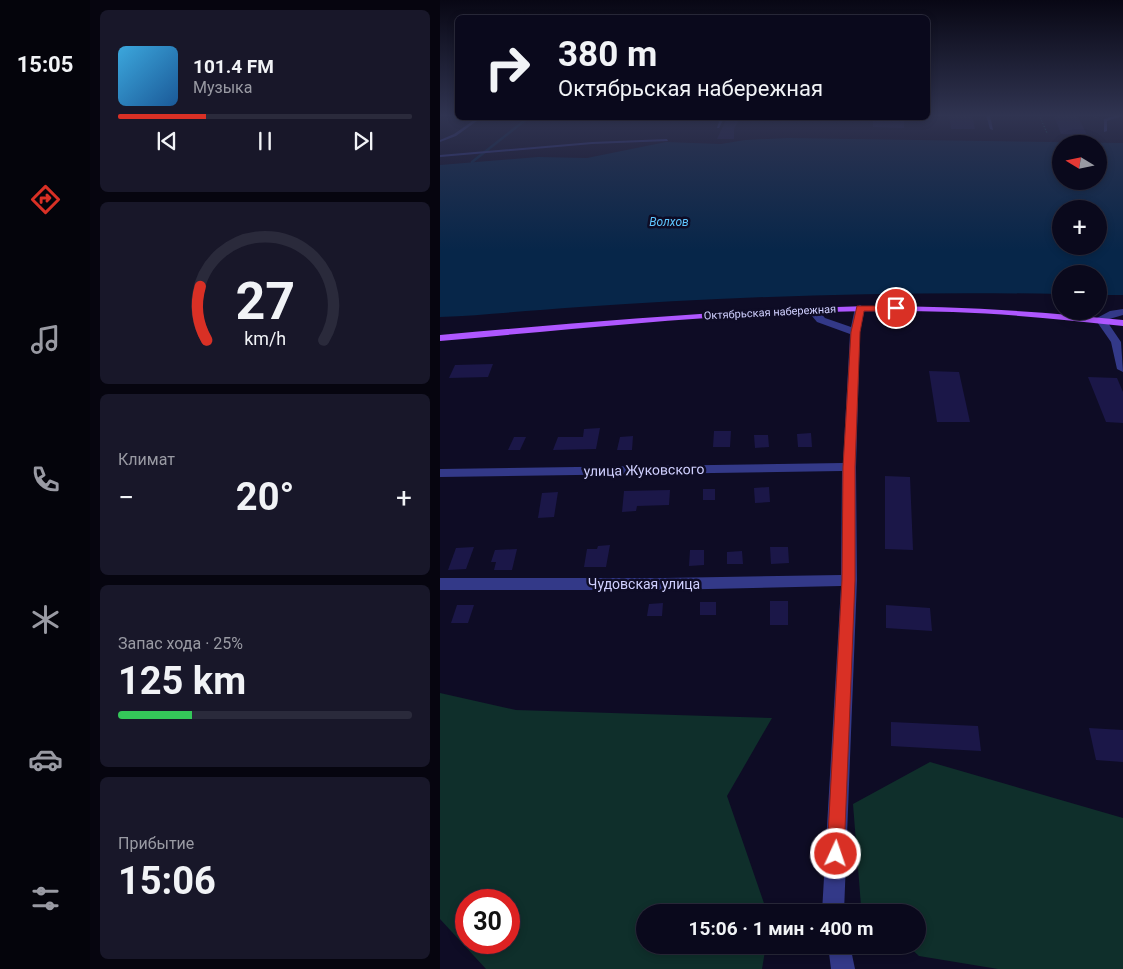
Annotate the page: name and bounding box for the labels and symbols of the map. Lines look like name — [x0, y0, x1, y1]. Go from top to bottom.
north arrow — [1052, 135, 1108, 190]
water label: Волхов — [649, 215, 689, 229]
pin — [875, 287, 917, 329]
street label: Октябрьская набережная — [704, 303, 837, 322]
street label: улица Жуковского — [583, 461, 705, 479]
street label: Чудовская улица — [588, 576, 700, 592]
position arrow — [809, 827, 861, 879]
speed limit sign: 30 — [455, 889, 520, 954]

